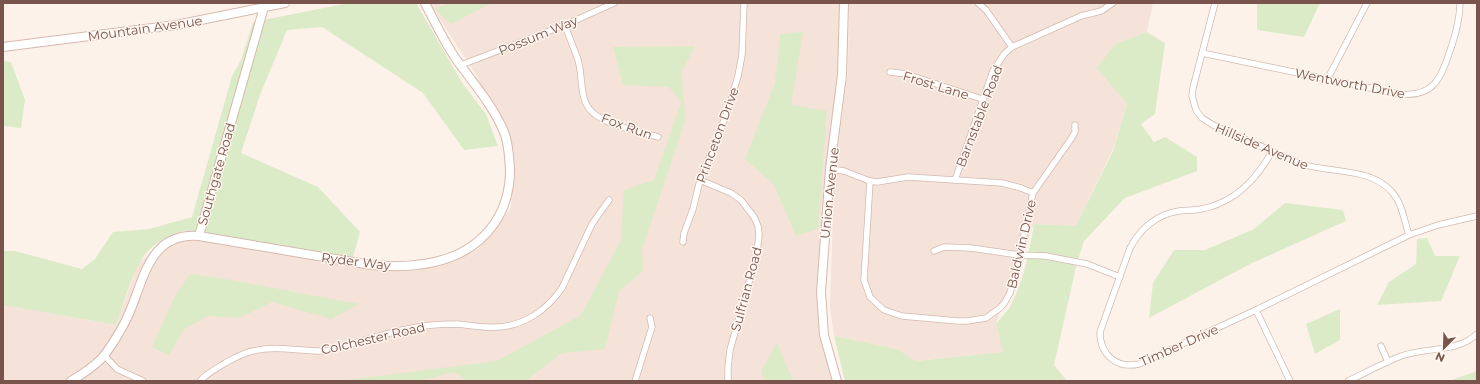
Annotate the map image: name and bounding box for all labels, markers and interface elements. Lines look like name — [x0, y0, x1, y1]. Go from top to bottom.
street label: Possum Way — [496, 11, 581, 58]
street label: Mountain Avenue — [87, 12, 203, 44]
street label: Barnstable Road — [952, 63, 1006, 169]
street label: Wentworth Drive — [1294, 64, 1407, 102]
street label: Frost Lane — [901, 67, 971, 103]
street label: Princeton Drive — [692, 85, 742, 185]
street label: Fox Run — [599, 109, 655, 143]
street label: Hillside Avenue — [1213, 119, 1311, 173]
street label: Southgate Road — [194, 121, 238, 227]
street label: Union Avenue — [816, 146, 842, 240]
street label: Baldwin Drive — [1003, 198, 1039, 290]
street label: Sulfrian Road — [727, 245, 765, 333]
street label: Ryder Way — [320, 249, 393, 273]
street label: Colchester Road — [319, 318, 427, 358]
street label: Timber Drive — [1137, 321, 1221, 369]
north arrow — [1424, 328, 1464, 368]
text: N — [1433, 349, 1447, 365]

